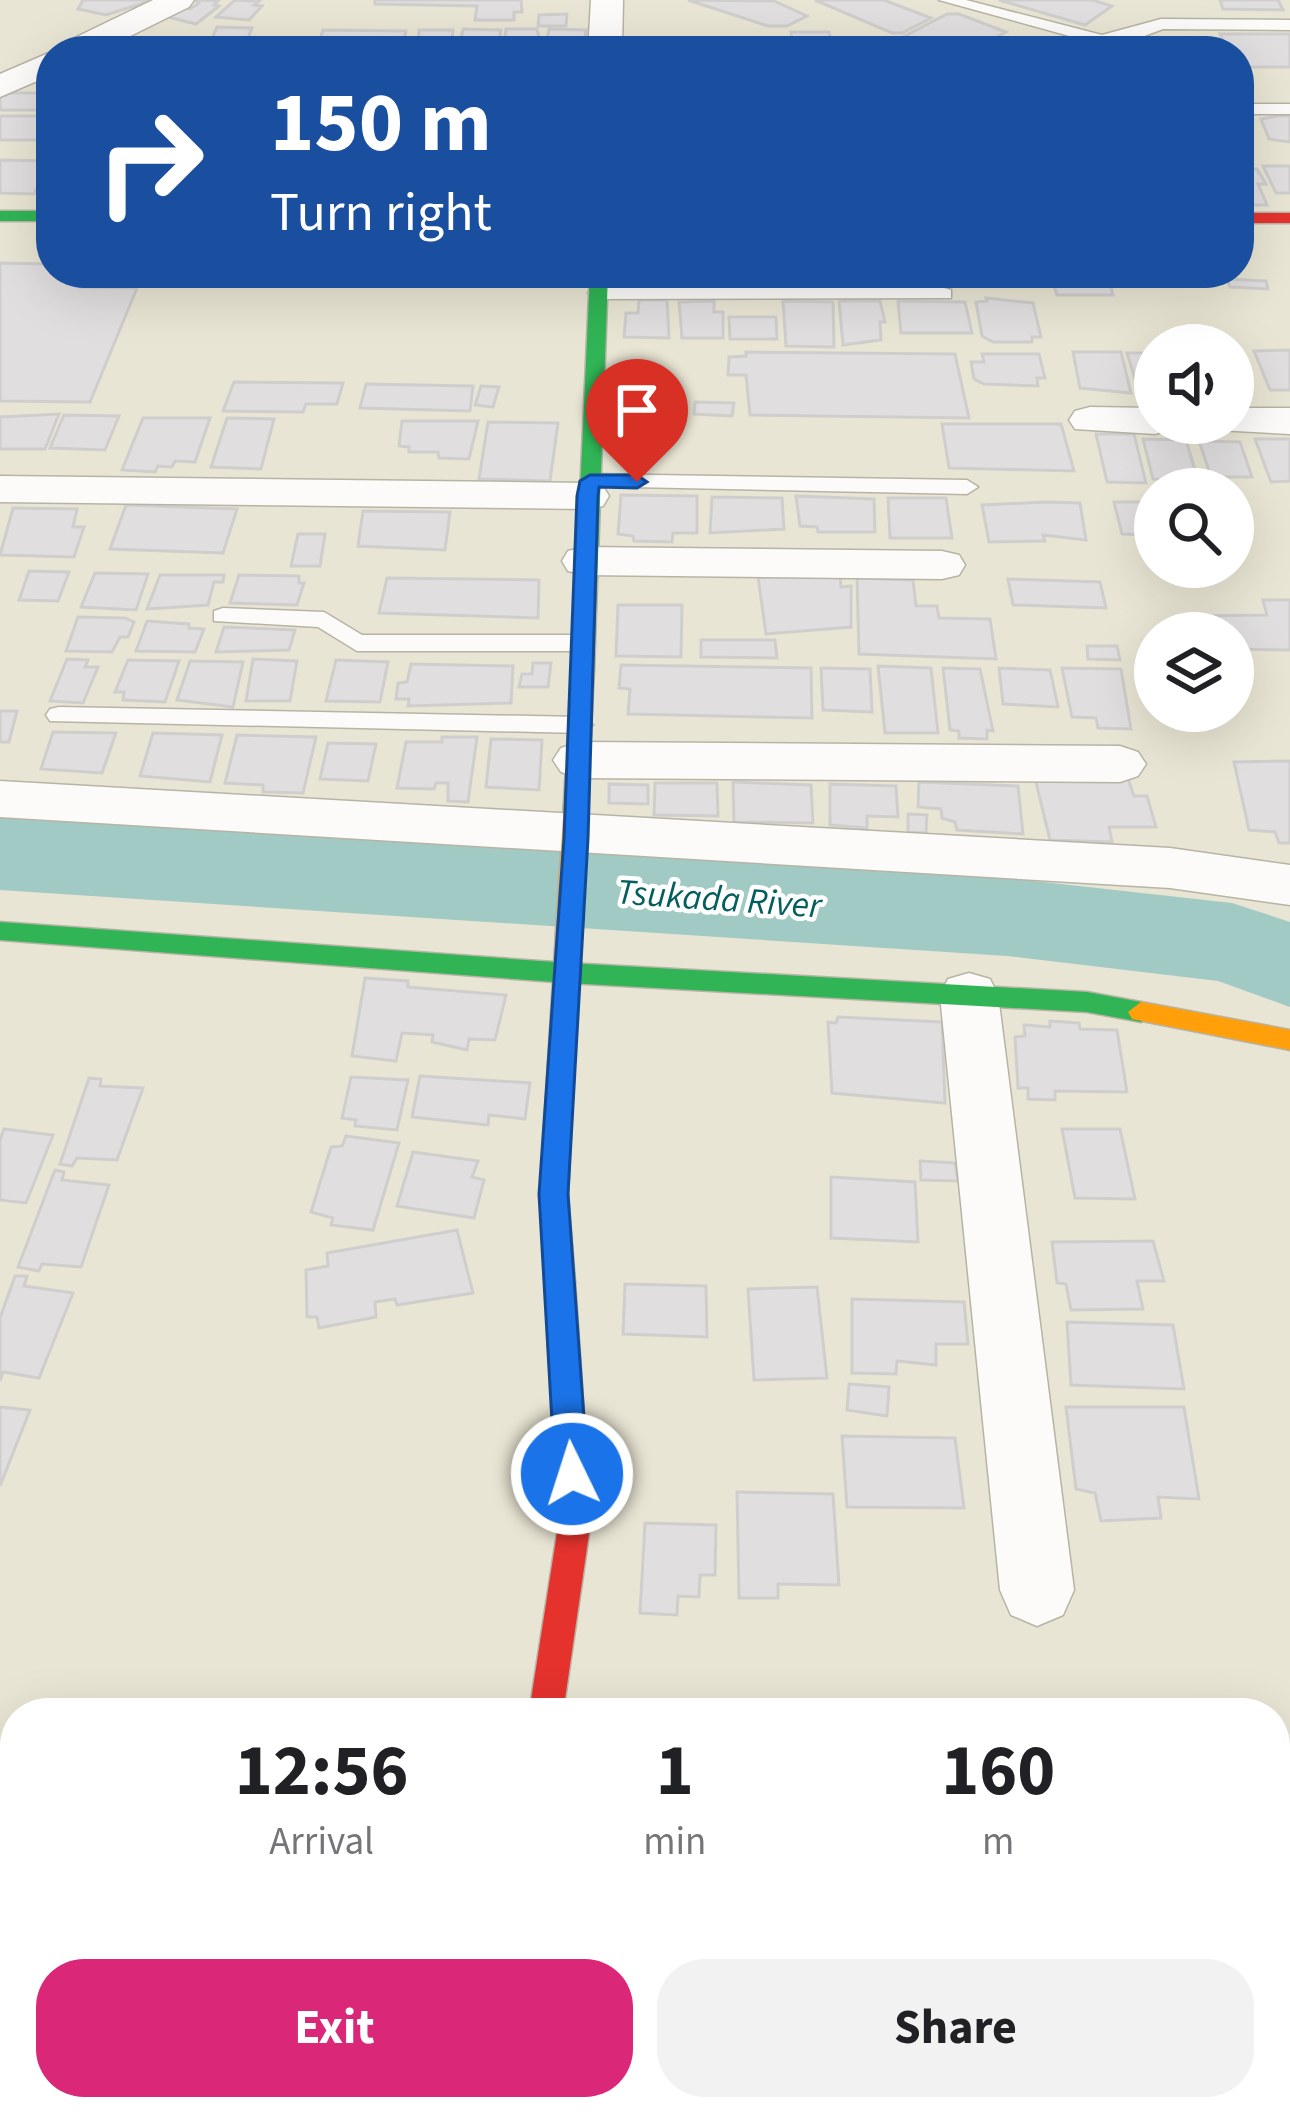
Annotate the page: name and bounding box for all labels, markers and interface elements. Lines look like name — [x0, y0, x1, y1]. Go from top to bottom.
text: 150 m — [270, 64, 492, 184]
icon: right — [72, 84, 228, 240]
text: Turn right — [270, 175, 492, 252]
map controls — [1134, 324, 1254, 732]
button: sound — [1134, 324, 1254, 444]
pin — [586, 359, 688, 482]
icon: arrive — [604, 377, 670, 443]
button: search — [1134, 468, 1254, 588]
button: layers — [1134, 612, 1254, 732]
water label: Tsukada River — [615, 866, 825, 932]
position arrow — [509, 1411, 635, 1537]
text: 12:56 — [235, 1720, 408, 1823]
text: 1 — [656, 1720, 694, 1823]
text: 160 — [941, 1720, 1055, 1823]
text: Arrival — [269, 1814, 374, 1870]
text: min — [643, 1814, 706, 1870]
text: m — [982, 1814, 1014, 1870]
button: Exit — [36, 1959, 633, 2097]
button: Share — [657, 1959, 1254, 2097]

